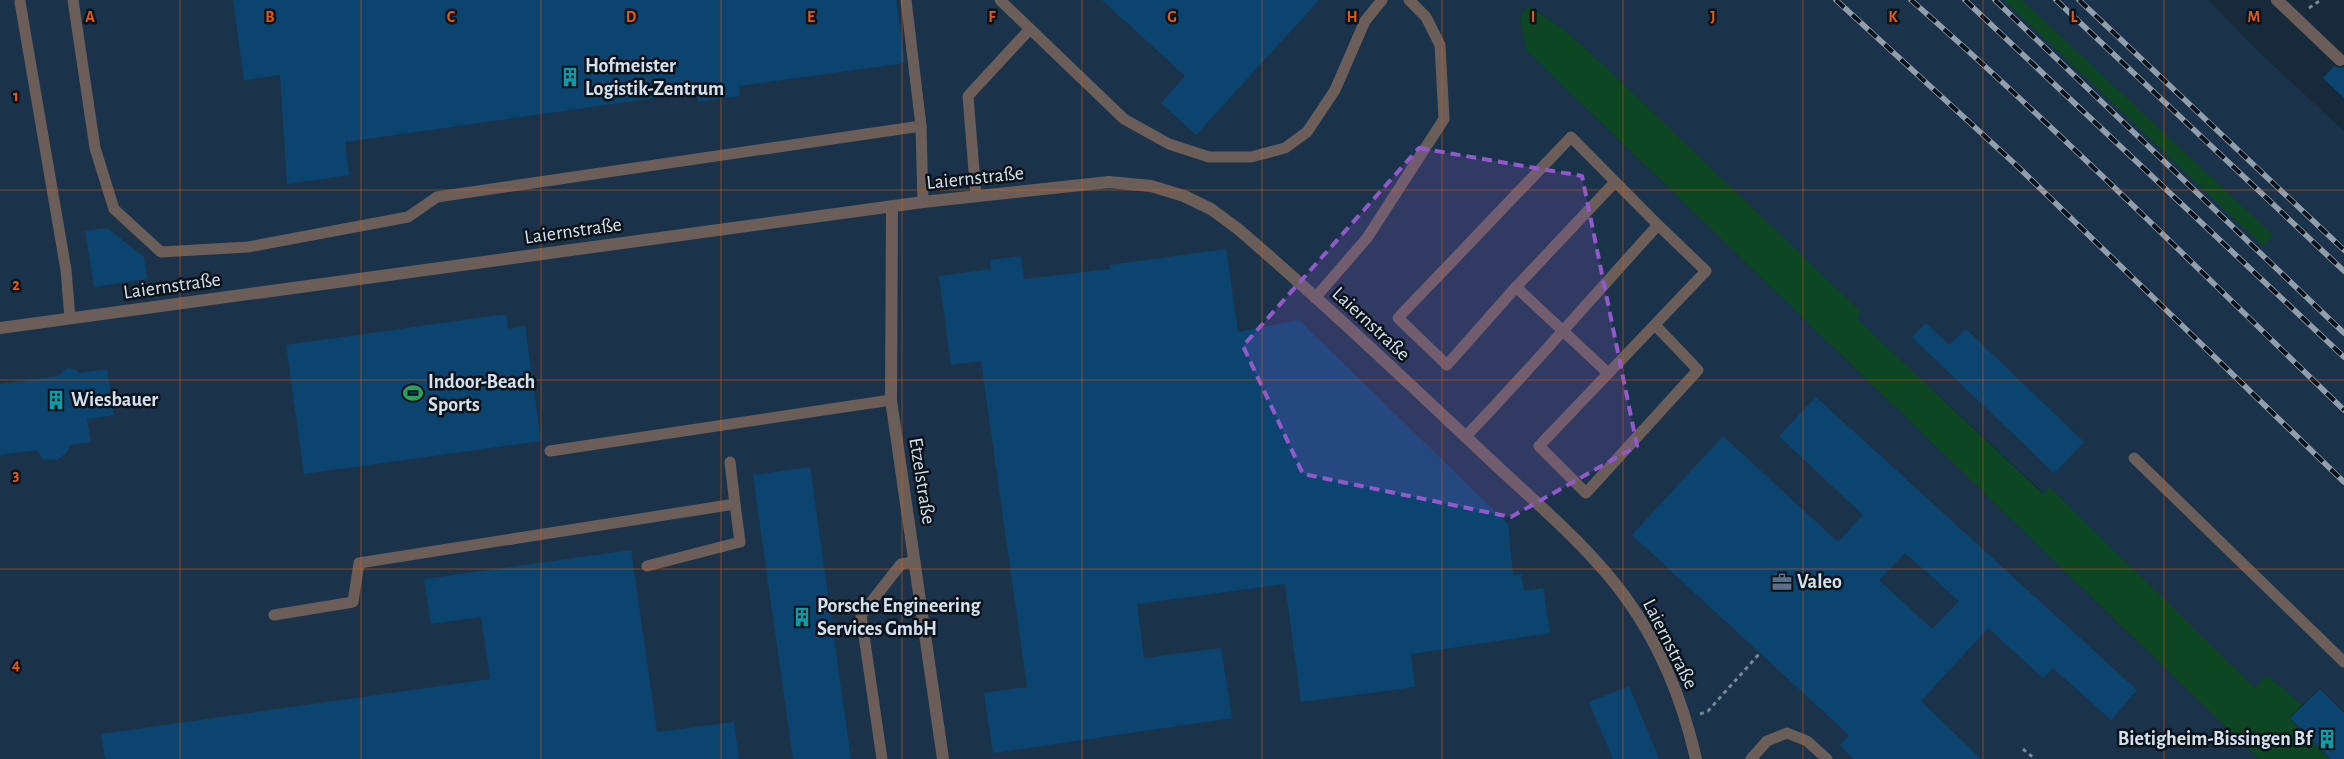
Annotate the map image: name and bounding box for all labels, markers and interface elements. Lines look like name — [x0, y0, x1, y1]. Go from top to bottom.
text: A — [85, 9, 95, 25]
text: B — [265, 9, 275, 25]
text: C — [447, 9, 456, 25]
text: D — [626, 9, 637, 25]
text: E — [807, 9, 815, 25]
text: F — [988, 9, 996, 25]
text: G — [1167, 9, 1177, 25]
text: H — [1346, 9, 1358, 25]
text: I — [1531, 9, 1535, 25]
text: J — [1710, 9, 1716, 25]
text: K — [1888, 9, 1898, 25]
text: L — [2071, 9, 2078, 25]
text: M — [2248, 9, 2260, 25]
place label: Hofmeister Logistik-Zentrum — [585, 56, 724, 99]
building icon: Hofmeister Logistik-Zentrum — [559, 66, 581, 88]
text: 1 — [13, 88, 19, 104]
street label: Laiernstraße — [925, 163, 1025, 193]
street label: Laiernstraße — [523, 214, 623, 248]
street label: Laiernstraße — [122, 269, 222, 303]
text: 2 — [12, 277, 20, 293]
street label: Laiernstraße — [1328, 283, 1414, 365]
place label: Indoor-Beach Sports — [428, 372, 535, 415]
sports icon: Indoor-Beach Sports — [402, 382, 424, 404]
building icon: Wiesbauer — [45, 389, 67, 411]
place label: Wiesbauer — [71, 390, 158, 410]
street label: Etzelstraße — [905, 436, 939, 526]
text: 3 — [13, 467, 20, 483]
office icon: Valeo — [1771, 571, 1793, 593]
place label: Valeo — [1797, 572, 1842, 592]
place label: Porsche Engineering Services GmbH — [817, 596, 982, 639]
street label: Laiernstraße — [1639, 596, 1701, 692]
building icon: Porsche Engineering Services GmbH — [791, 606, 813, 628]
text: 4 — [12, 657, 20, 673]
building icon: Bietigheim-Bissingen Bf — [2316, 728, 2338, 750]
place label: Bietigheim-Bissingen Bf — [2118, 729, 2313, 749]

